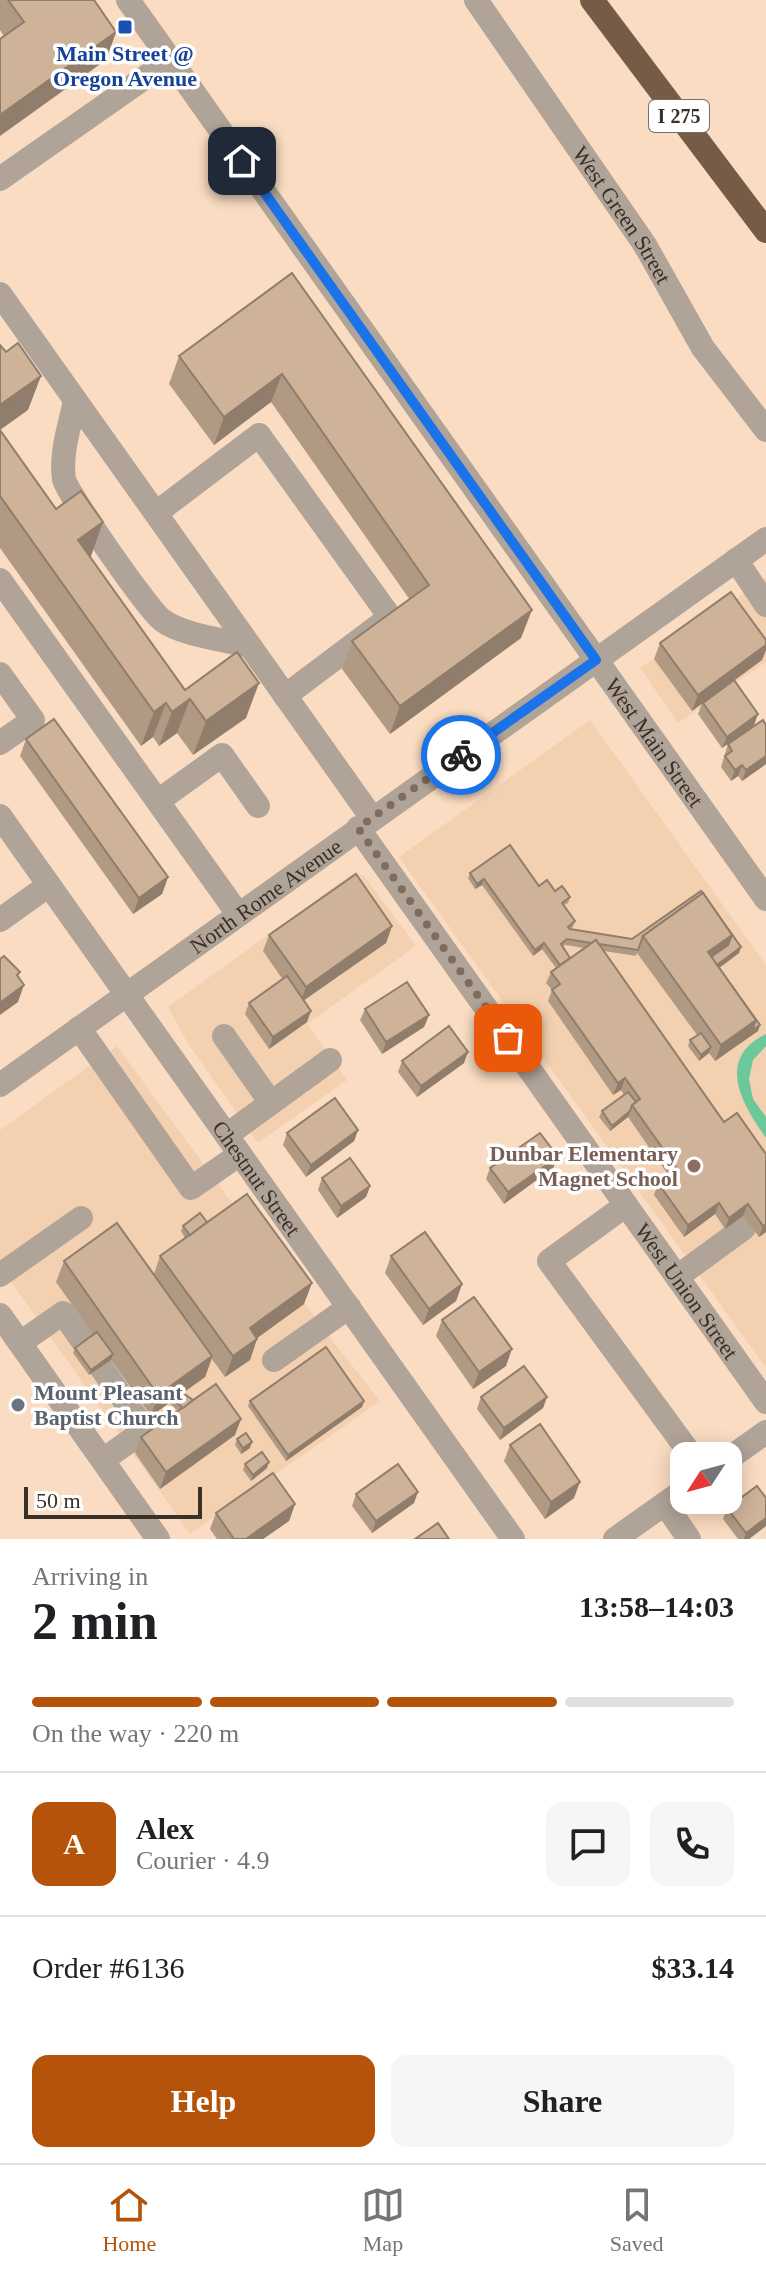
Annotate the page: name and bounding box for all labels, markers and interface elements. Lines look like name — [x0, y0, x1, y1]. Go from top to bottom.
marker: Main Street @ Oregon Avenue — [116, 18, 134, 36]
place label: Main Street @ Oregon Avenue — [53, 41, 197, 91]
road number: I 275 — [649, 100, 709, 132]
pin — [208, 127, 276, 195]
icon: home — [220, 139, 264, 183]
street label: West Green Street — [568, 142, 676, 288]
street label: West Main Street — [600, 673, 709, 812]
courier — [421, 715, 501, 795]
icon: bike — [439, 733, 483, 777]
street label: North Rome Avenue — [185, 834, 347, 959]
pin — [474, 1004, 542, 1072]
icon: bag — [486, 1016, 530, 1060]
street label: Chestnut Street — [207, 1116, 306, 1241]
place label: Dunbar Elementary Magnet School — [490, 1141, 678, 1191]
marker: Dunbar Elementary Magnet School — [685, 1157, 703, 1175]
street label: West Union Street — [630, 1218, 743, 1364]
place label: Mount Pleasant Baptist Church — [34, 1380, 183, 1430]
marker: Mount Pleasant Baptist Church — [9, 1396, 27, 1414]
north arrow — [670, 1442, 742, 1514]
map controls — [670, 1442, 742, 1514]
scale bar — [24, 1483, 202, 1519]
text: 50 m — [36, 1488, 81, 1513]
text: Arriving in — [32, 1562, 148, 1591]
text: 13:58–14:03 — [579, 1590, 734, 1623]
text: 2 min — [32, 1593, 158, 1650]
text: On the way · 220 m — [32, 1719, 239, 1748]
button: chat — [546, 1802, 630, 1886]
button: phone — [650, 1802, 734, 1886]
text: Alex — [136, 1812, 194, 1845]
text: A — [63, 1827, 85, 1860]
text: Courier · 4.9 — [136, 1846, 270, 1875]
text: Order #6136 — [32, 1951, 184, 1984]
text: $33.14 — [652, 1951, 734, 1984]
button: Help — [32, 2055, 375, 2147]
button: Share — [391, 2055, 734, 2147]
tab: Home — [102, 2183, 156, 2257]
tab: Map — [361, 2183, 405, 2257]
tab: Saved — [610, 2183, 664, 2257]

